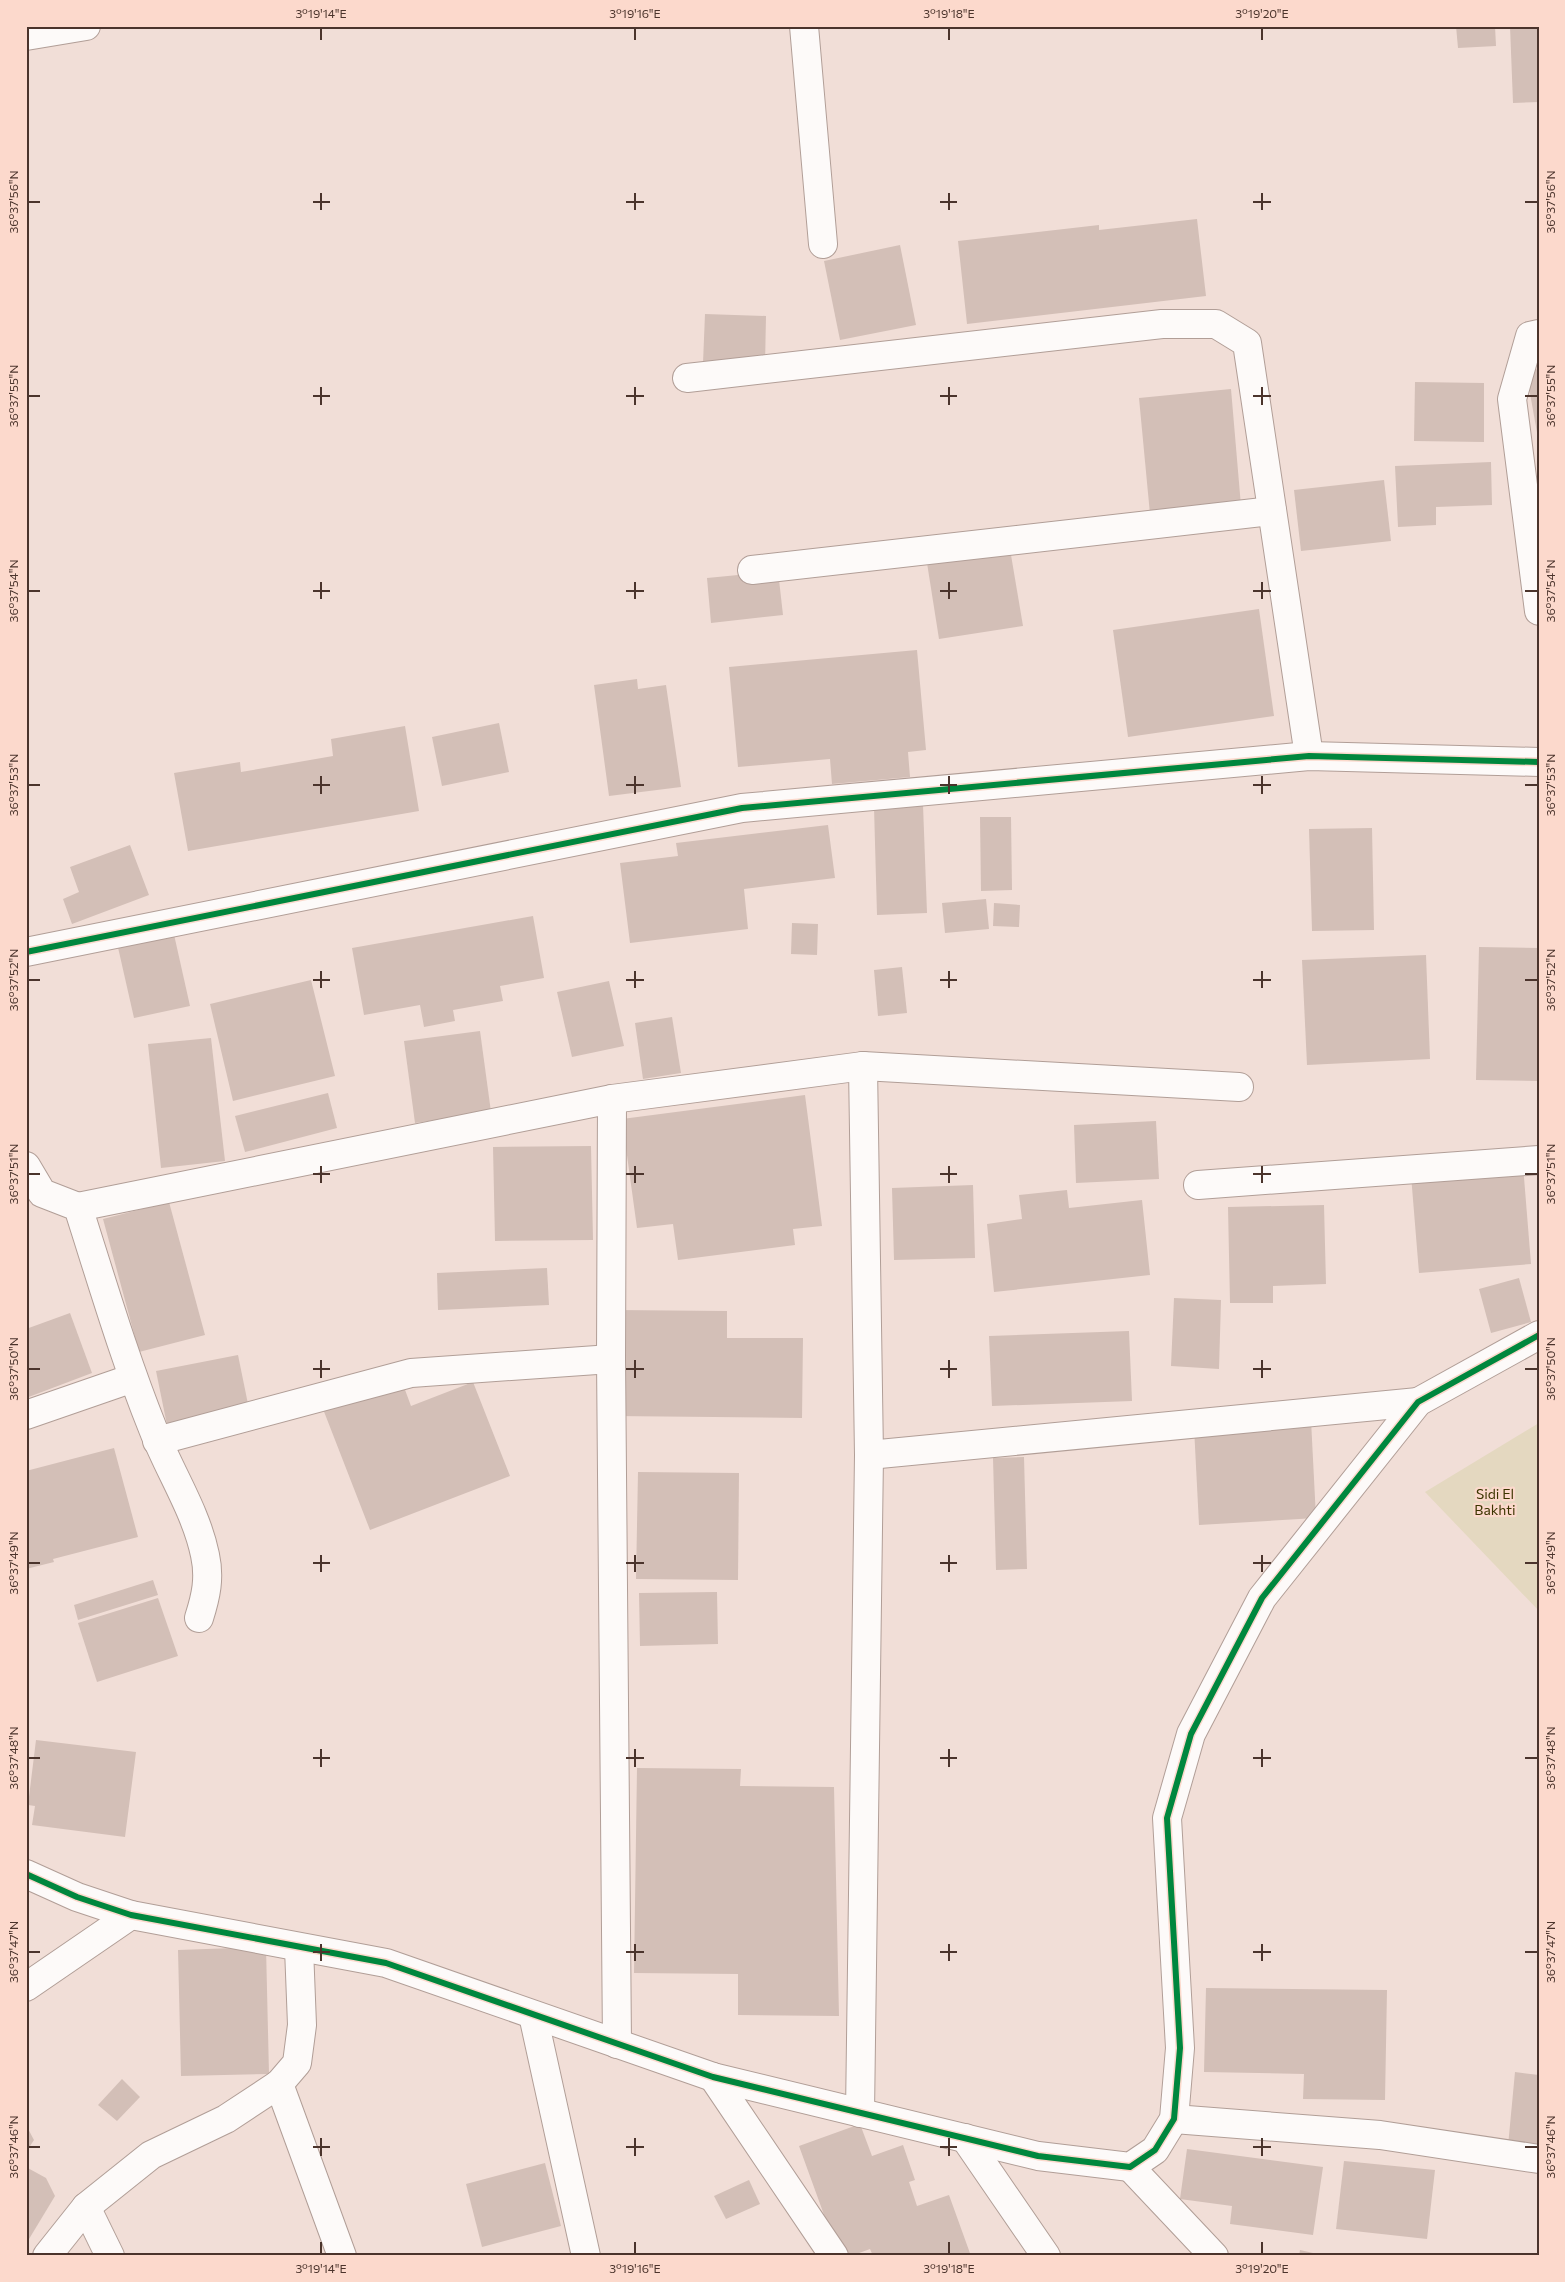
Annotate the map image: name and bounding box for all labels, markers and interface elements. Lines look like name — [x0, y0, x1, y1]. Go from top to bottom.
text: 3°19'14"E — [295, 6, 347, 20]
text: 3°19'16"E — [609, 6, 661, 20]
text: 3°19'18"E — [923, 6, 975, 20]
text: 3°19'20"E — [1235, 6, 1289, 20]
text: 36°37'56"N — [6, 171, 20, 234]
text: 36°37'56"N — [1543, 171, 1557, 234]
text: 36°37'55"N — [6, 365, 20, 427]
text: 36°37'55"N — [1543, 365, 1557, 427]
text: 36°37'54"N — [6, 560, 20, 622]
text: 36°37'54"N — [1543, 560, 1557, 622]
text: 36°37'53"N — [6, 754, 20, 816]
text: 36°37'53"N — [1543, 754, 1557, 816]
text: 36°37'52"N — [6, 949, 20, 1011]
text: 36°37'52"N — [1543, 949, 1557, 1011]
text: 36°37'51"N — [6, 1144, 20, 1204]
text: 36°37'51"N — [1543, 1144, 1557, 1204]
text: 36°37'50"N — [6, 1337, 20, 1401]
text: 36°37'50"N — [1543, 1337, 1557, 1401]
park label: Sidi El Bakhti — [1474, 1485, 1516, 1518]
text: 36°37'49"N — [6, 1531, 20, 1595]
text: 36°37'49"N — [1543, 1531, 1557, 1595]
text: 36°37'48"N — [6, 1726, 20, 1790]
text: 36°37'48"N — [1543, 1726, 1557, 1790]
text: 36°37'47"N — [6, 1921, 20, 1983]
text: 36°37'47"N — [1543, 1921, 1557, 1983]
text: 36°37'46"N — [6, 2115, 20, 2179]
text: 36°37'46"N — [1543, 2115, 1557, 2179]
text: 3°19'14"E — [295, 2261, 347, 2275]
text: 3°19'16"E — [609, 2261, 661, 2275]
text: 3°19'18"E — [923, 2261, 975, 2275]
text: 3°19'20"E — [1235, 2261, 1289, 2275]

